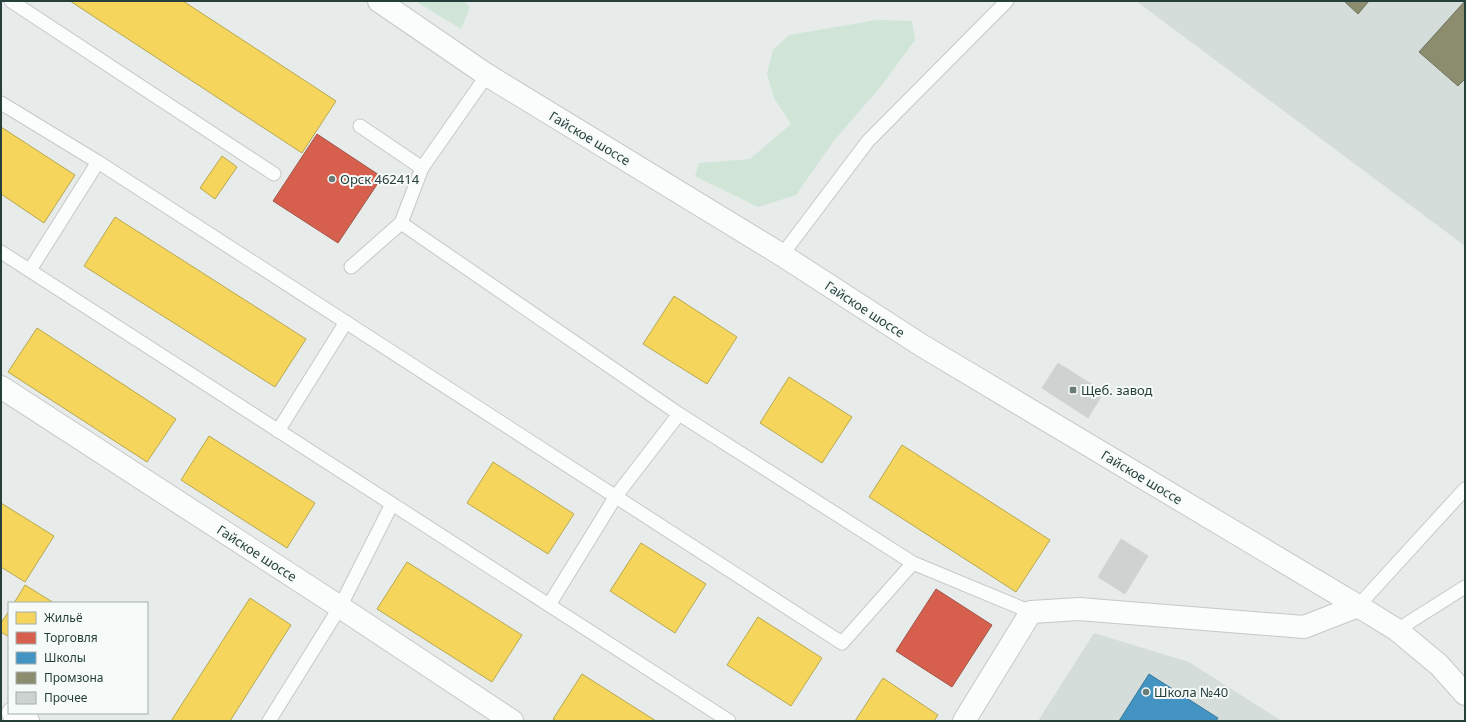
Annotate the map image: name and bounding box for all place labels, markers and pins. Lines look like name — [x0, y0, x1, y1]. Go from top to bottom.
place label: Орск 462414 — [340, 170, 420, 188]
marker: Орск 462414 — [327, 174, 337, 184]
place label: Щеб. завод — [1081, 381, 1153, 399]
marker: Щеб. завод — [1068, 385, 1078, 395]
place label: Школа №40 — [1154, 683, 1228, 701]
marker: Школа №40 — [1141, 687, 1151, 697]

